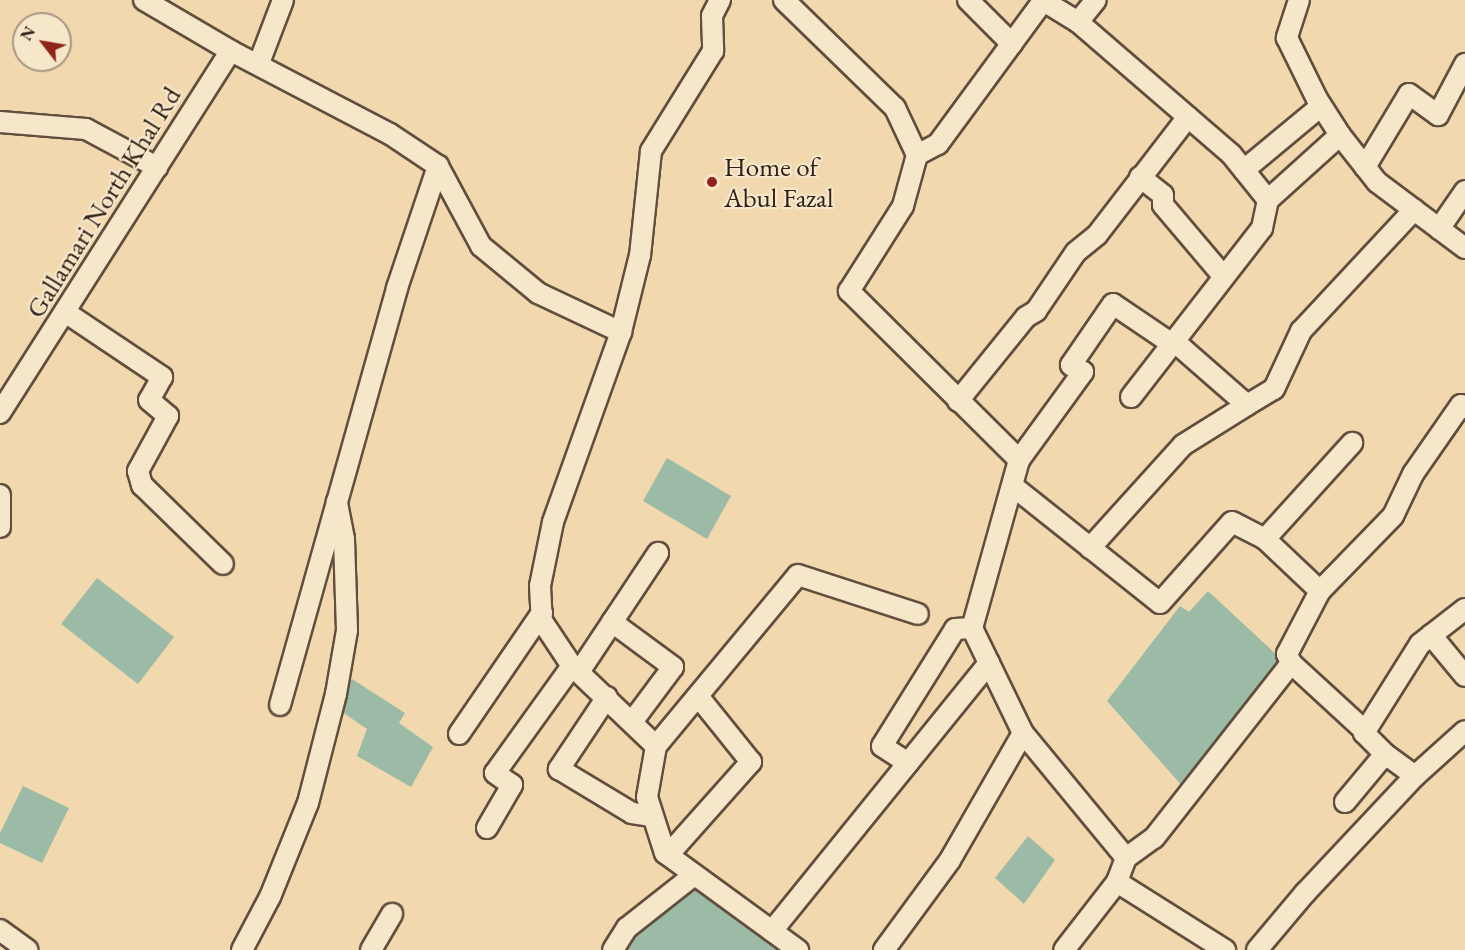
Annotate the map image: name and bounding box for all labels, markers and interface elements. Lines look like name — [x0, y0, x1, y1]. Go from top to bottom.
north arrow — [12, 12, 72, 72]
text: N — [16, 23, 40, 44]
street label: Gallamari North Khal Rd — [19, 80, 187, 324]
place label: Home of Abul Fazal — [724, 150, 833, 213]
marker: Home of Abul Fazal — [705, 175, 719, 189]

